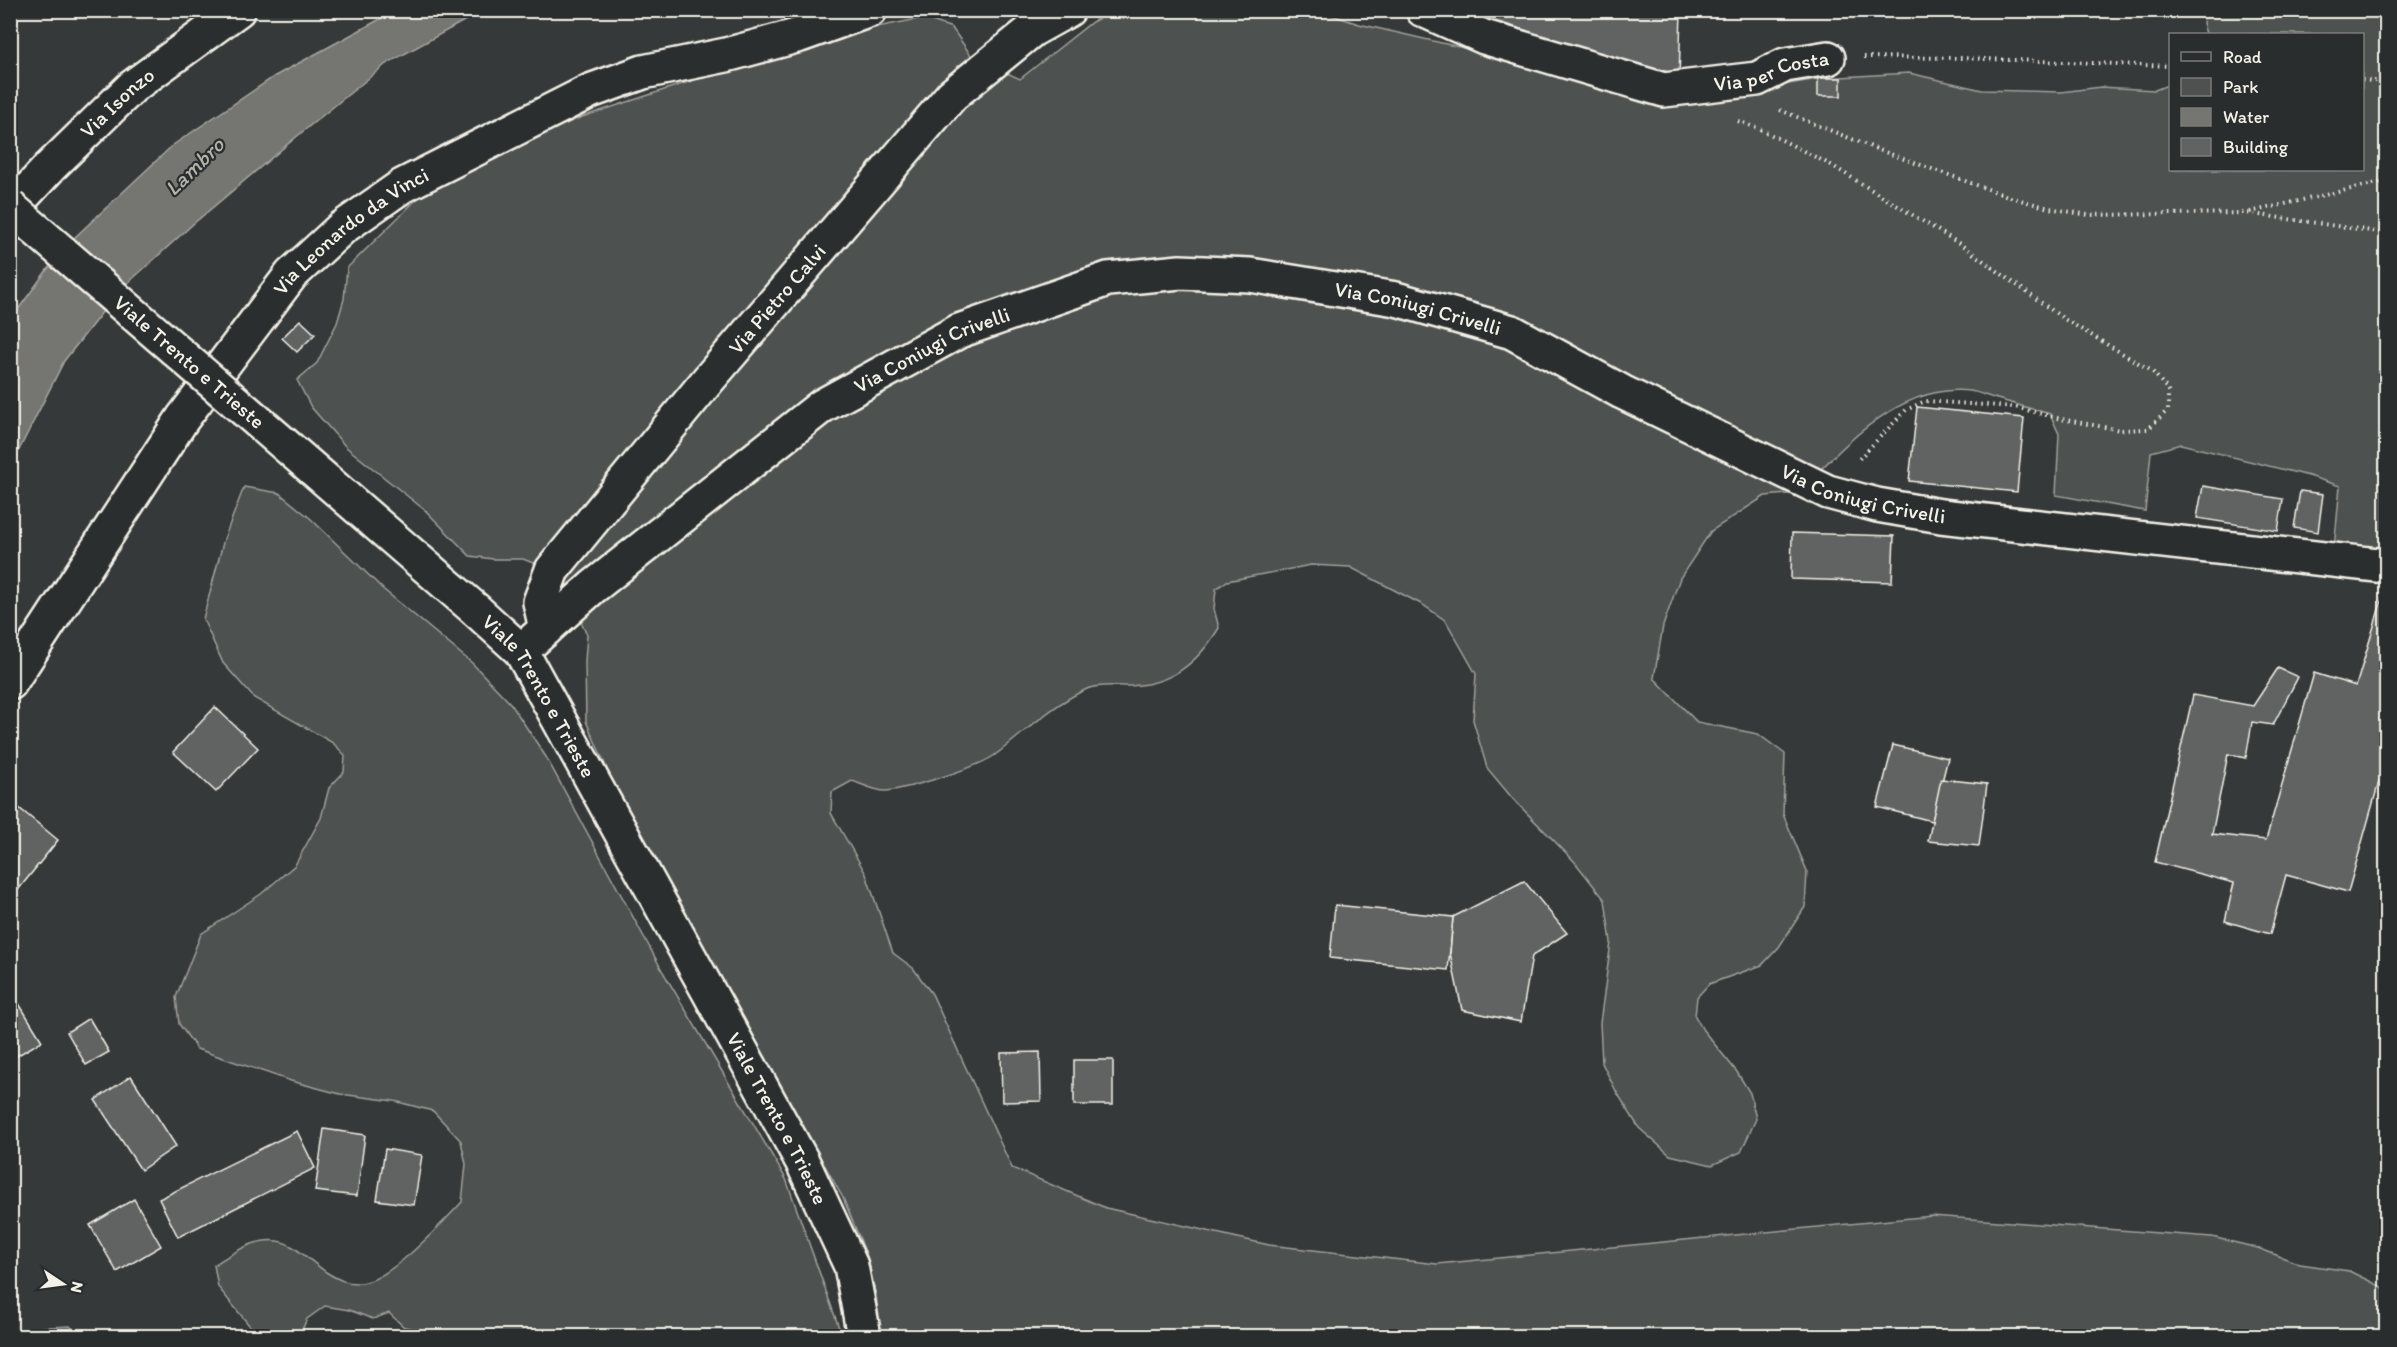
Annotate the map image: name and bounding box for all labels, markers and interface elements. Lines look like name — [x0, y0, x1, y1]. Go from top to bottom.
legend — [2169, 33, 2364, 171]
street label: Via per Costa — [1712, 45, 1830, 96]
text: Road — [2223, 46, 2262, 68]
street label: Via Isonzo — [75, 62, 159, 143]
text: Park — [2223, 76, 2258, 98]
text: Water — [2223, 106, 2269, 128]
water label: Lambro — [159, 131, 230, 201]
text: Building — [2223, 136, 2289, 158]
street label: Via Leonardo da Vinci — [267, 162, 433, 300]
street label: Via Pietro Calvi — [723, 239, 831, 359]
street label: Via Coniugi Crivelli — [1333, 276, 1504, 340]
street label: Viale Trento e Trieste — [109, 290, 270, 434]
street label: Via Coniugi Crivelli — [849, 301, 1013, 398]
street label: Via Coniugi Crivelli — [1777, 458, 1947, 528]
street label: Viale Trento e Trieste — [477, 609, 601, 782]
street label: Viale Trento e Trieste — [722, 1028, 833, 1208]
north arrow — [33, 1254, 93, 1314]
text: N — [67, 1280, 88, 1295]

